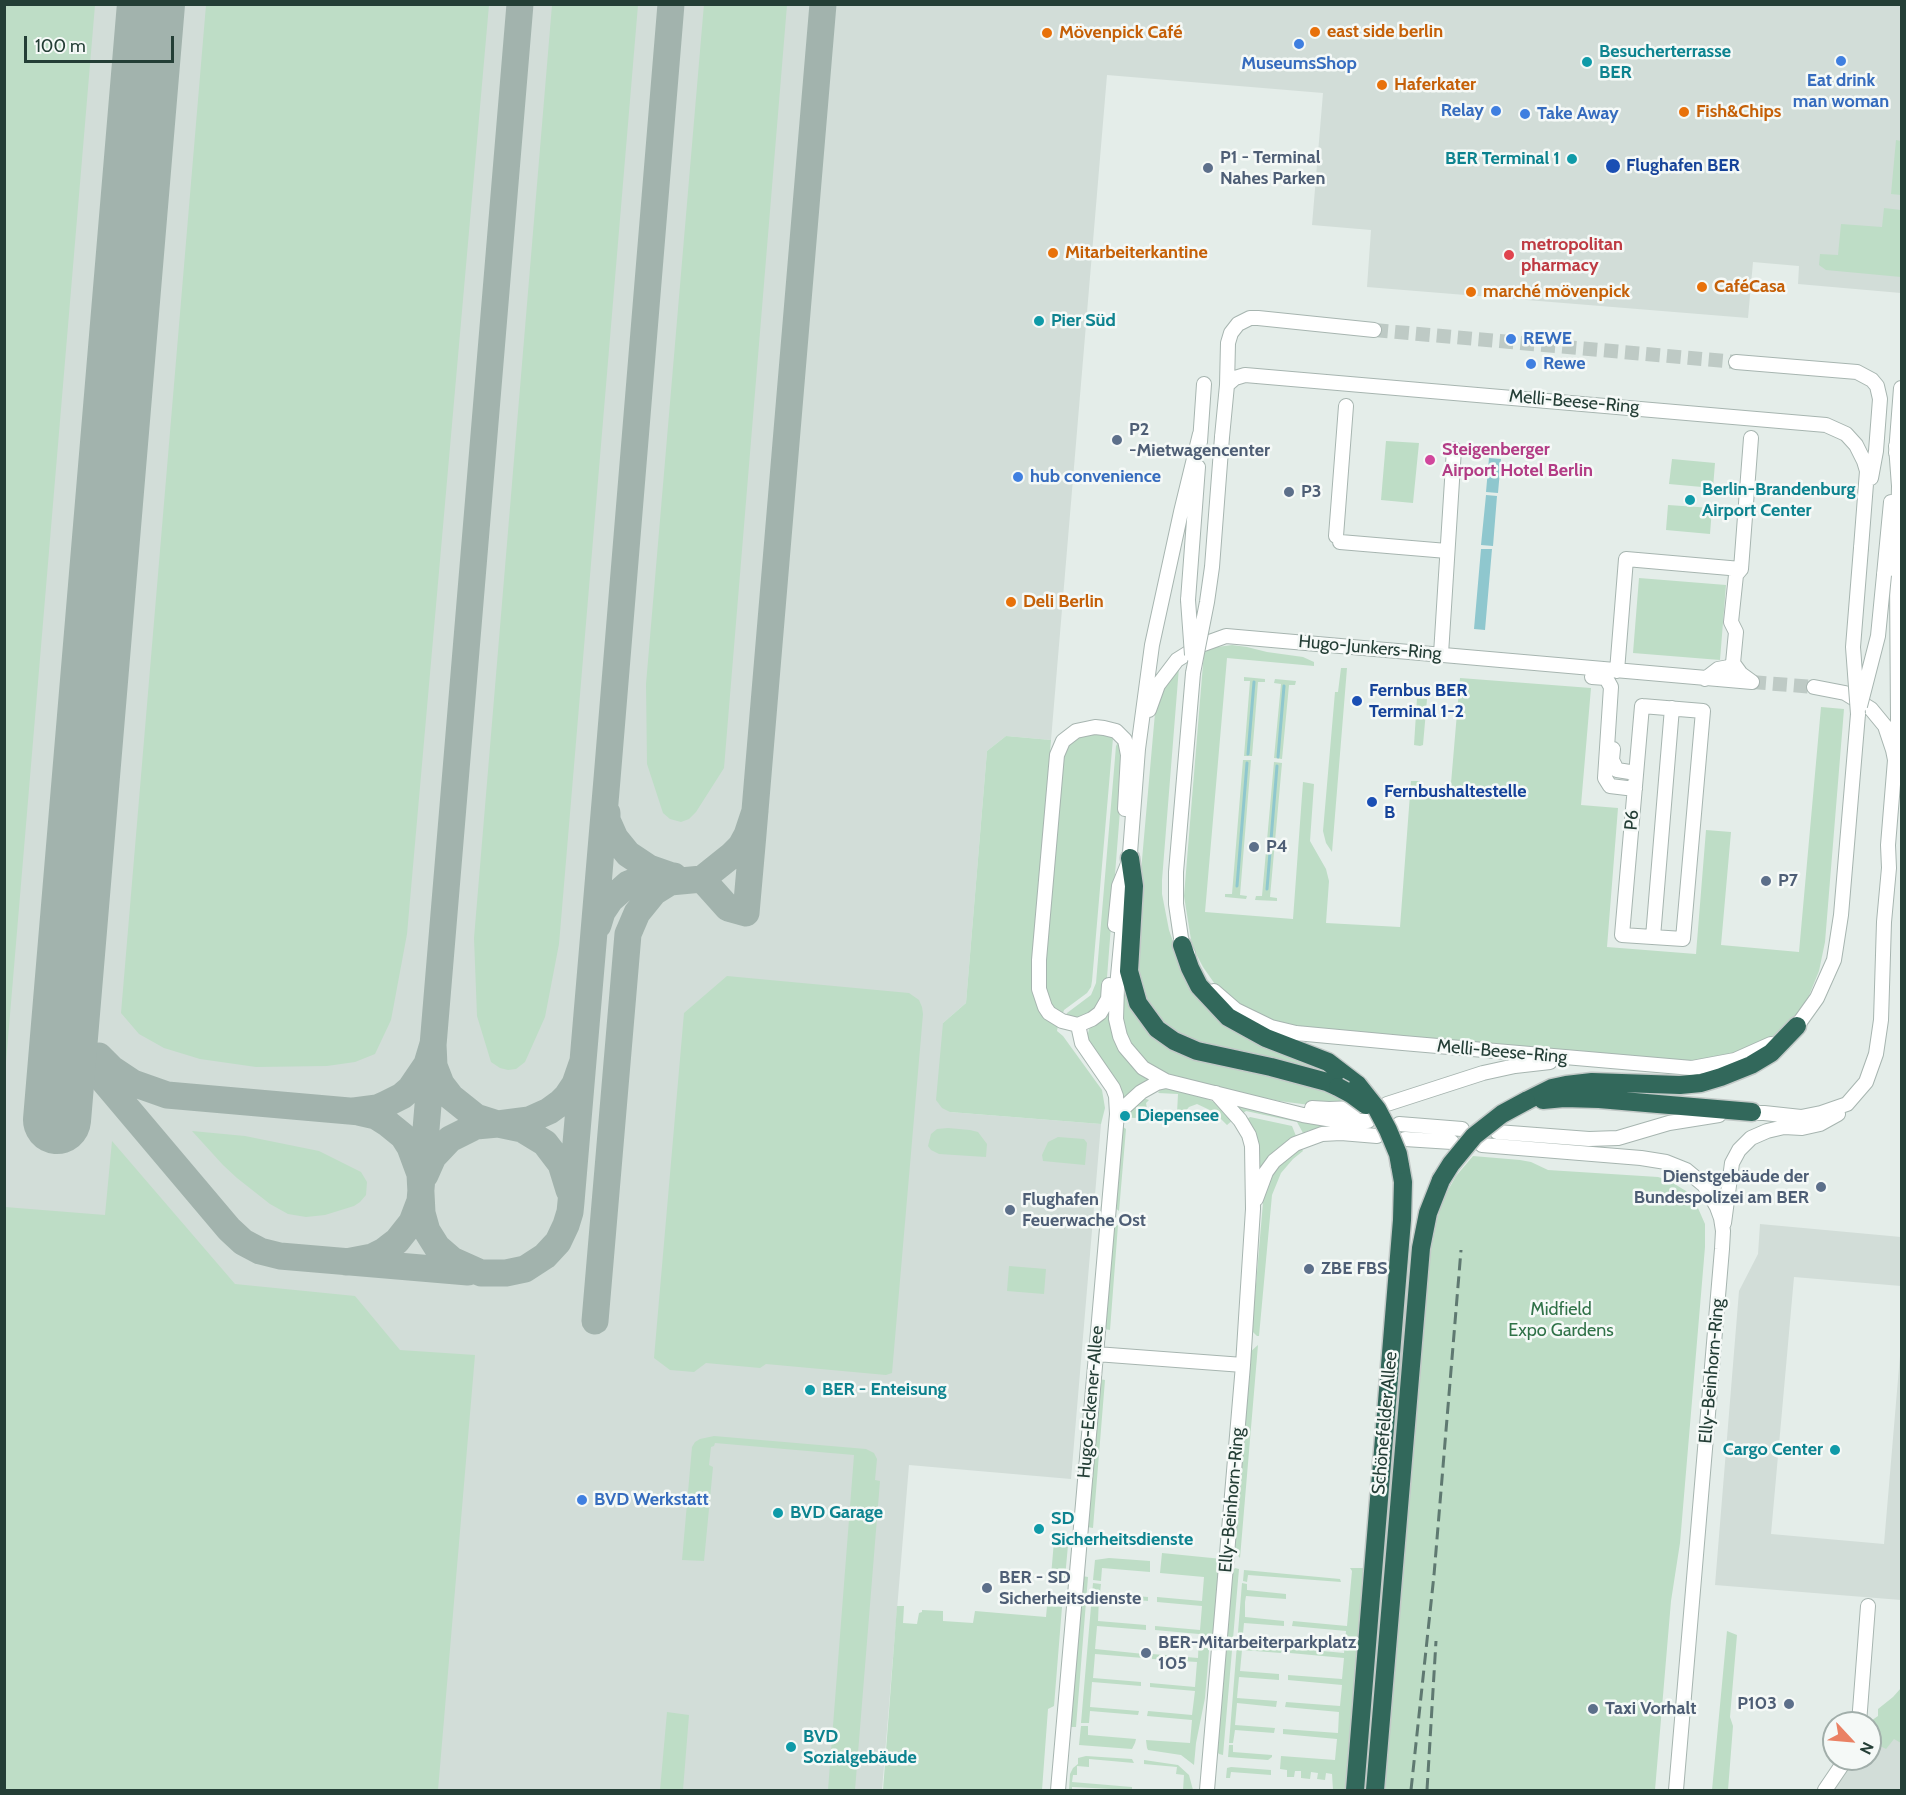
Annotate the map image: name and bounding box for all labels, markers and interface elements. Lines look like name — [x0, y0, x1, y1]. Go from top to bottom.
place label: east side berlin — [1327, 21, 1443, 43]
place label: Mövenpick Café — [1059, 22, 1183, 44]
scale bar — [27, 24, 177, 62]
marker: east side berlin — [1308, 25, 1322, 39]
marker: Mövenpick Café — [1040, 26, 1054, 40]
text: 100 m — [35, 35, 86, 57]
marker: MuseumsShop — [1292, 37, 1306, 51]
place label: Besucherterrasse BER — [1599, 41, 1731, 84]
place label: MuseumsShop — [1241, 53, 1357, 75]
marker: Eat drink man woman — [1834, 54, 1848, 68]
marker: Besucherterrasse BER — [1580, 55, 1594, 69]
place label: Eat drink man woman — [1793, 70, 1889, 112]
place label: Haferkater — [1394, 74, 1476, 96]
marker: Haferkater — [1375, 78, 1389, 92]
place label: Relay — [1441, 100, 1484, 122]
place label: Fish&Chips — [1696, 101, 1781, 123]
place label: Take Away — [1537, 103, 1619, 125]
marker: Relay — [1489, 104, 1503, 118]
marker: Fish&Chips — [1677, 105, 1691, 119]
marker: Take Away — [1518, 107, 1532, 121]
place label: P1 - Terminal Nahes Parken — [1220, 147, 1325, 190]
place label: BER Terminal 1 — [1445, 148, 1560, 170]
marker: BER Terminal 1 — [1565, 152, 1579, 166]
place label: Flughafen BER — [1626, 155, 1740, 177]
marker: Flughafen BER — [1604, 157, 1622, 175]
marker: P1 - Terminal Nahes Parken — [1201, 161, 1215, 175]
place label: metropolitan pharmacy — [1521, 234, 1623, 276]
place label: Mitarbeiterkantine — [1065, 242, 1208, 264]
marker: Mitarbeiterkantine — [1046, 246, 1060, 260]
marker: metropolitan pharmacy — [1502, 248, 1516, 262]
place label: CaféCasa — [1714, 276, 1785, 298]
marker: CaféCasa — [1695, 280, 1709, 294]
place label: marché mövenpick — [1483, 281, 1630, 303]
marker: marché mövenpick — [1464, 285, 1478, 299]
place label: Pier Süd — [1051, 310, 1116, 332]
marker: Pier Süd — [1032, 314, 1046, 328]
place label: REWE — [1523, 328, 1572, 350]
marker: REWE — [1504, 332, 1518, 346]
place label: Rewe — [1543, 353, 1585, 375]
marker: Rewe — [1524, 357, 1538, 371]
street label: Melli-Beese-Ring — [1508, 386, 1640, 418]
place label: P2 -Mietwagencenter — [1129, 419, 1270, 462]
marker: P2 -Mietwagencenter — [1110, 433, 1124, 447]
place label: Steigenberger Airport Hotel Berlin — [1442, 439, 1593, 482]
marker: Steigenberger Airport Hotel Berlin — [1423, 453, 1437, 467]
place label: hub convenience — [1030, 466, 1161, 488]
marker: hub convenience — [1011, 470, 1025, 484]
place label: Berlin-Brandenburg Airport Center — [1702, 479, 1855, 522]
place label: P3 — [1301, 481, 1321, 503]
marker: P3 — [1282, 485, 1296, 499]
marker: Berlin-Brandenburg Airport Center — [1683, 493, 1697, 507]
place label: Deli Berlin — [1023, 591, 1104, 613]
marker: Deli Berlin — [1004, 595, 1018, 609]
street label: Hugo-Junkers-Ring — [1298, 631, 1442, 665]
place label: Fernbus BER Terminal 1-2 — [1369, 680, 1468, 722]
marker: Fernbus BER Terminal 1-2 — [1350, 694, 1364, 708]
place label: Fernbushaltestelle B — [1384, 781, 1527, 824]
marker: Fernbushaltestelle B — [1365, 795, 1379, 809]
street label: P6 — [1620, 809, 1644, 831]
place label: P4 — [1266, 836, 1288, 858]
marker: P4 — [1247, 840, 1261, 854]
place label: P7 — [1778, 870, 1798, 892]
marker: P7 — [1759, 874, 1773, 888]
street label: Melli-Beese-Ring — [1436, 1036, 1568, 1068]
place label: Diepensee — [1137, 1105, 1219, 1127]
marker: Diepensee — [1118, 1109, 1132, 1123]
place label: Dienstgebäude der Bundespolizei am BER — [1634, 1166, 1809, 1208]
marker: Dienstgebäude der Bundespolizei am BER — [1814, 1180, 1828, 1194]
place label: Flughafen Feuerwache Ost — [1022, 1189, 1146, 1232]
marker: Flughafen Feuerwache Ost — [1003, 1203, 1017, 1217]
place label: ZBE FBS — [1321, 1258, 1388, 1280]
marker: ZBE FBS — [1302, 1262, 1316, 1276]
street label: Elly-Beinhorn-Ring — [1695, 1298, 1729, 1444]
park label: Midfield Expo Gardens — [1508, 1299, 1614, 1342]
street label: Hugo-Eckener-Allee — [1074, 1325, 1108, 1479]
street label: Schönefelder Allee — [1368, 1351, 1402, 1495]
place label: BER - Enteisung — [822, 1379, 947, 1401]
marker: BER - Enteisung — [803, 1383, 817, 1397]
street label: Elly-Beinhorn-Ring — [1215, 1427, 1249, 1573]
place label: Cargo Center — [1723, 1439, 1823, 1461]
marker: Cargo Center — [1828, 1443, 1842, 1457]
place label: BVD Werkstatt — [594, 1489, 709, 1511]
marker: BVD Werkstatt — [575, 1493, 589, 1507]
place label: BVD Garage — [790, 1502, 883, 1524]
marker: BVD Garage — [771, 1506, 785, 1520]
place label: SD Sicherheitsdienste — [1051, 1508, 1193, 1550]
marker: SD Sicherheitsdienste — [1032, 1522, 1046, 1536]
place label: BER - SD Sicherheitsdienste — [999, 1567, 1141, 1610]
marker: BER - SD Sicherheitsdienste — [980, 1581, 994, 1595]
place label: BER-Mitarbeiterparkplatz 105 — [1158, 1632, 1356, 1674]
marker: BER-Mitarbeiterparkplatz 105 — [1139, 1646, 1153, 1660]
place label: P103 — [1737, 1693, 1777, 1715]
marker: P103 — [1782, 1697, 1796, 1711]
place label: Taxi Vorhalt — [1605, 1698, 1696, 1720]
marker: Taxi Vorhalt — [1586, 1702, 1600, 1716]
north arrow — [1822, 1711, 1882, 1771]
place label: BVD Sozialgebäude — [803, 1726, 917, 1768]
text: N — [1856, 1739, 1878, 1757]
marker: BVD Sozialgebäude — [784, 1740, 798, 1754]

